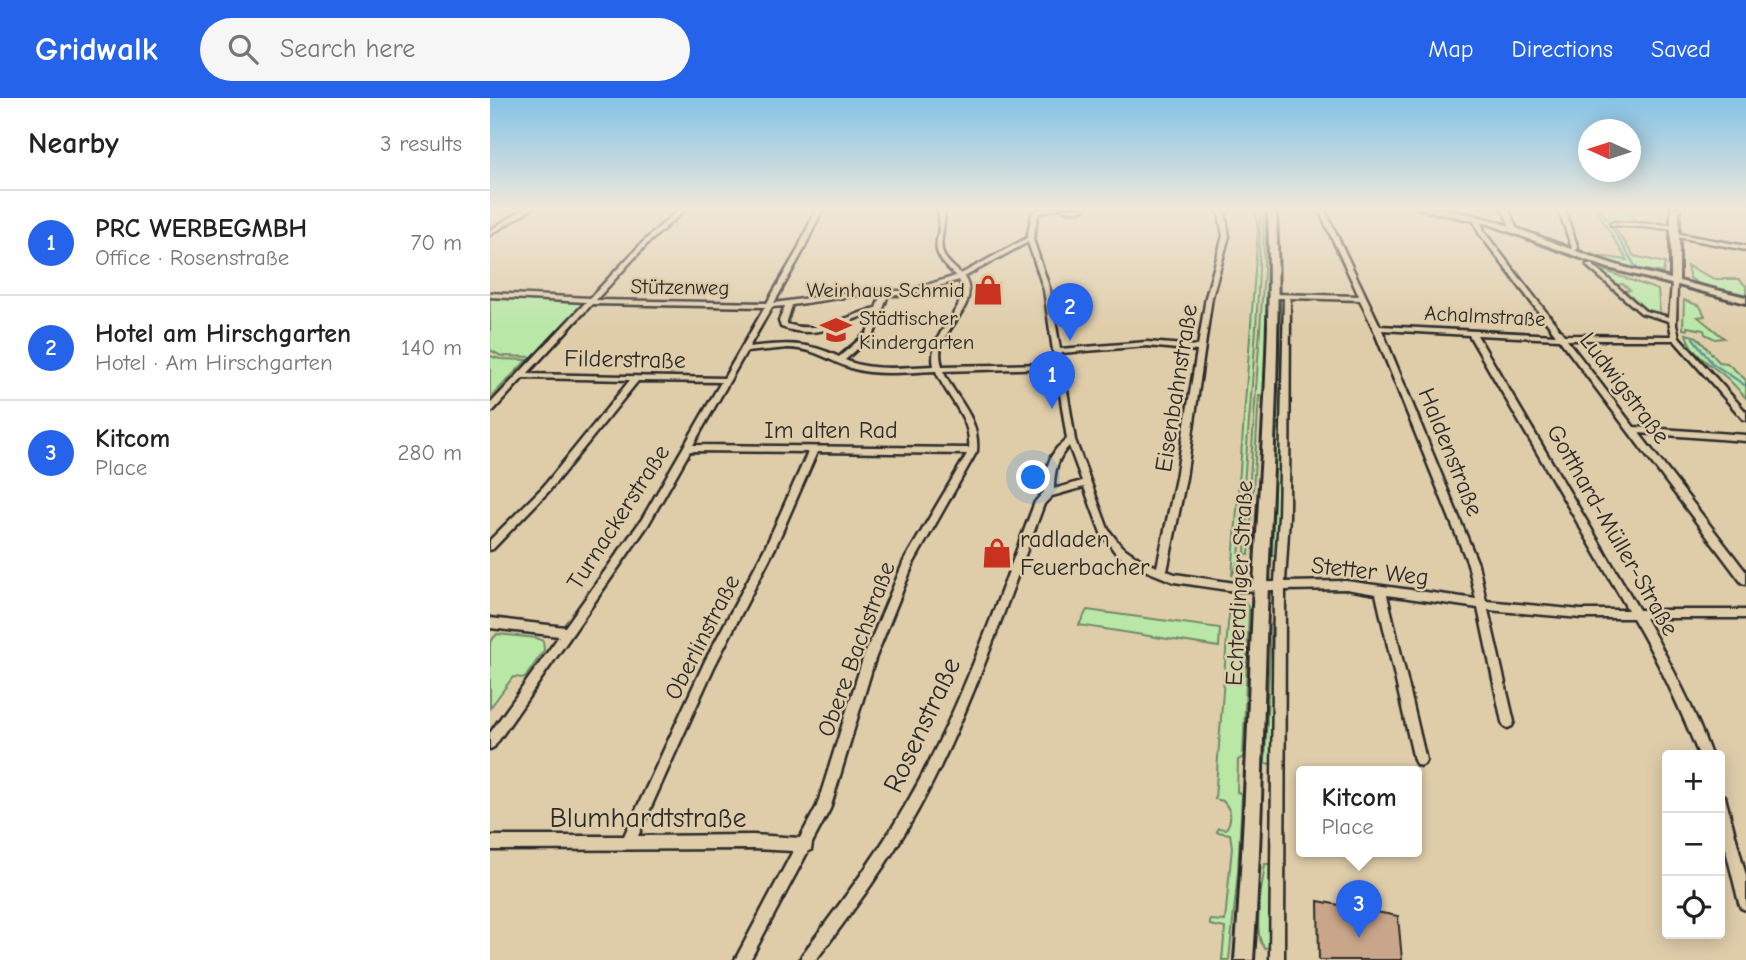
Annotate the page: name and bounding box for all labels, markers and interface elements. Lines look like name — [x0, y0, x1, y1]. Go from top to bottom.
search box — [200, 18, 690, 81]
text: Gridwalk — [35, 30, 158, 68]
icon: search — [224, 30, 262, 68]
text: Search here — [280, 34, 415, 64]
text: Map — [1428, 35, 1474, 63]
text: Directions — [1512, 35, 1613, 63]
text: Saved — [1651, 35, 1711, 63]
north arrow — [1578, 119, 1641, 182]
text: Nearby — [28, 126, 119, 161]
text: 3 results — [380, 130, 462, 157]
text: PRC WERBEGMBH — [95, 214, 307, 244]
text: 1 — [46, 229, 56, 256]
text: 70 m — [410, 229, 462, 256]
text: Office · Rosenstraße — [95, 244, 289, 271]
shop icon: Weinhaus Schmid — [971, 273, 1005, 307]
street label: Stützenweg — [630, 274, 730, 300]
place label: Weinhaus Schmid — [807, 278, 965, 302]
pin: 2 — [1047, 283, 1093, 341]
street label: Achalmstraße — [1424, 301, 1546, 331]
street label: Eisenbahnstraße — [1149, 302, 1203, 474]
place label: Städtischer Kindergarten — [859, 306, 974, 354]
school or university icon: Städtischer Kindergarten — [819, 313, 853, 347]
text: Hotel am Hirschgarten — [95, 319, 351, 349]
street label: Ludwigstraße — [1574, 327, 1676, 449]
text: 2 — [45, 334, 57, 361]
text: 140 m — [401, 334, 462, 361]
street label: Filderstraße — [564, 344, 686, 374]
text: Hotel · Am Hirschgarten — [95, 349, 333, 376]
pin: 1 — [1029, 351, 1075, 409]
street label: Haldenstraße — [1413, 384, 1489, 520]
street label: Im alten Rad — [764, 416, 898, 444]
street label: Gotthard-Müller-Straße — [1541, 419, 1685, 641]
text: Kitcom — [95, 424, 170, 454]
text: 3 — [45, 439, 57, 466]
text: 280 m — [397, 439, 462, 466]
street label: Turnackerstraße — [561, 439, 675, 595]
text: Place — [95, 454, 147, 481]
your location — [1016, 460, 1050, 494]
street label: Echterdinger Straße — [1220, 479, 1258, 687]
place label: radladen Feuerbacher — [1020, 525, 1150, 581]
shop icon: radladen Feuerbacher — [980, 536, 1014, 570]
street label: Stetter Weg — [1310, 551, 1430, 591]
street label: Obere Bachstraße — [811, 558, 901, 740]
street label: Oberlinstraße — [658, 570, 746, 704]
street label: Rosenstraße — [877, 652, 967, 798]
map controls — [1662, 750, 1725, 939]
button: + — [1662, 750, 1725, 813]
popup — [1296, 766, 1422, 857]
text: Kitcom — [1321, 783, 1397, 813]
street label: Blumhardtstraße — [550, 802, 746, 834]
text: Place — [1321, 813, 1374, 840]
button: − — [1662, 813, 1725, 876]
button: locate — [1662, 876, 1725, 939]
pin: 3 — [1336, 880, 1382, 938]

